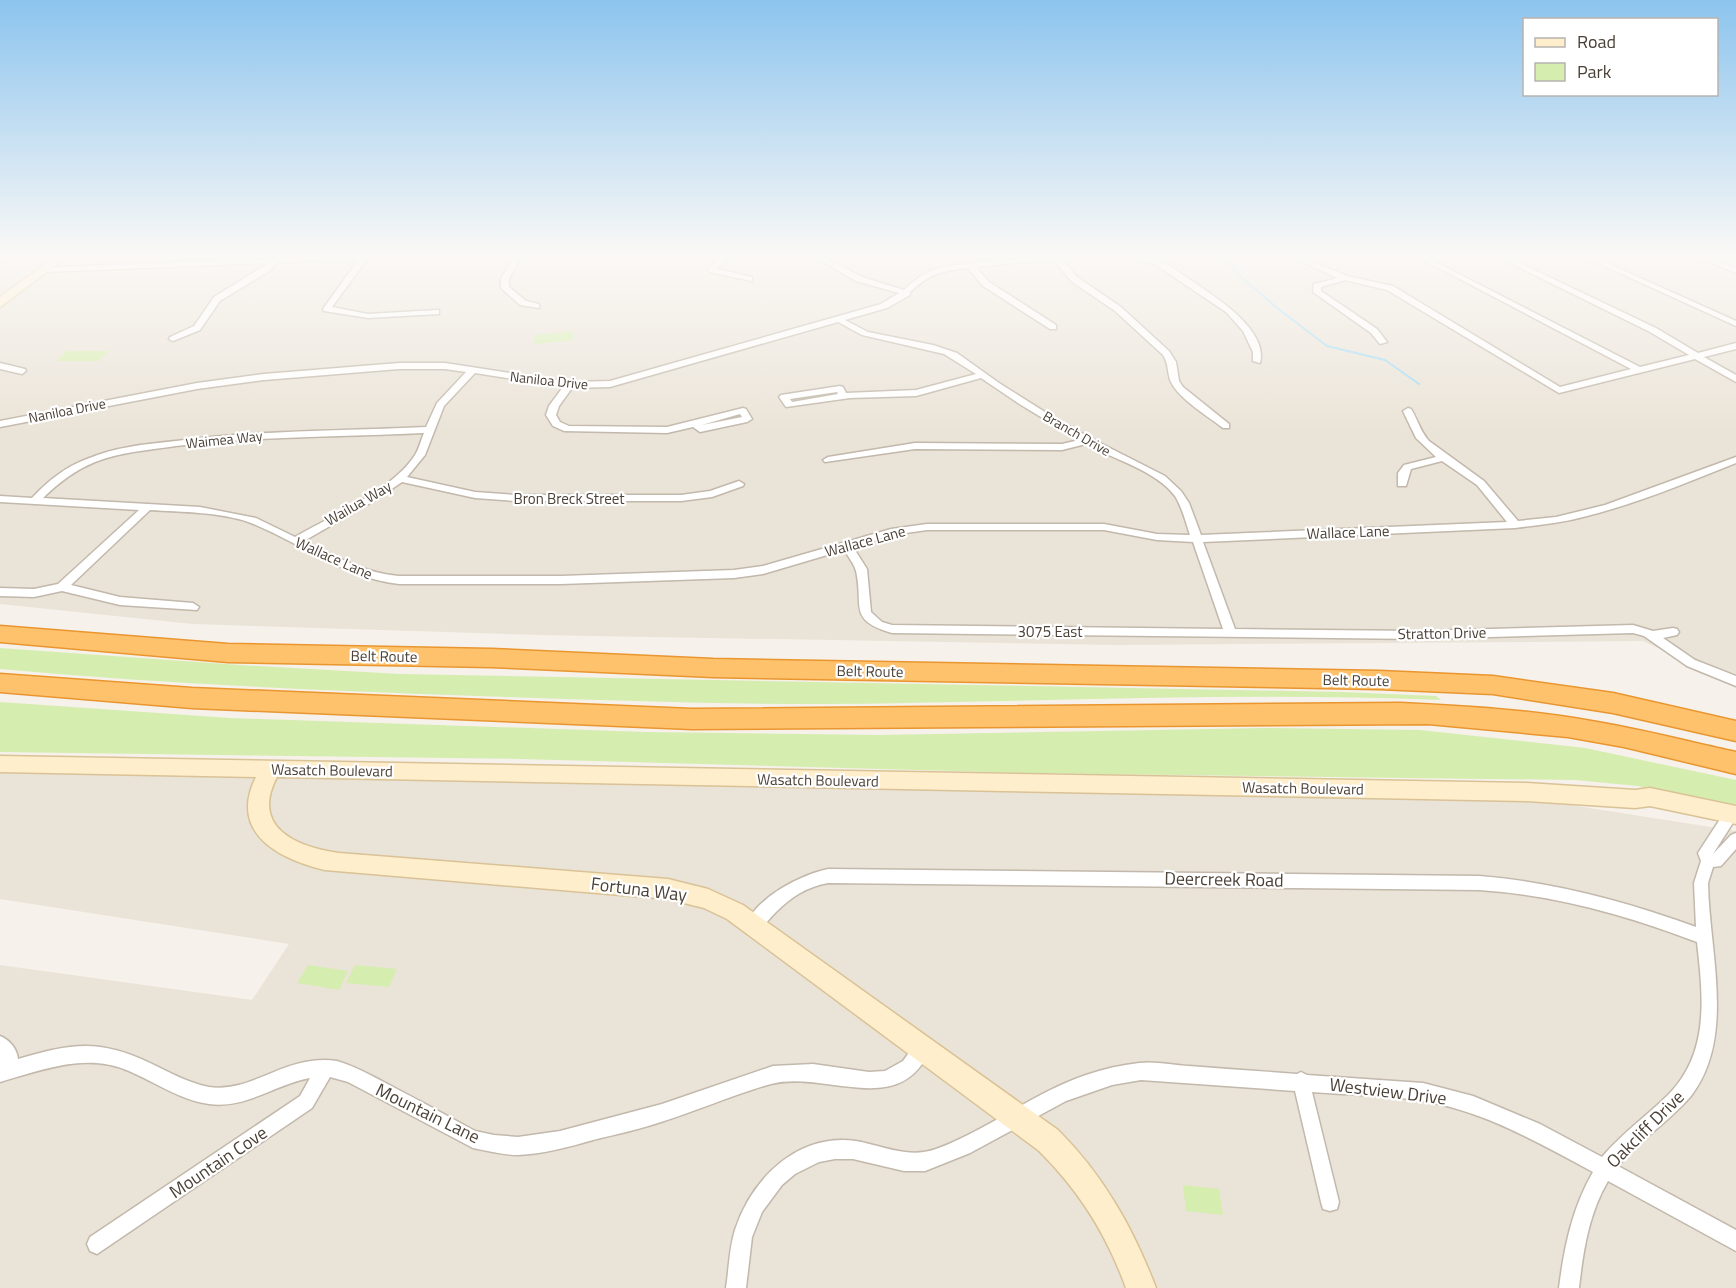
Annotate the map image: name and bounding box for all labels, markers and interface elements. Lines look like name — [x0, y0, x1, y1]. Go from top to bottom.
legend — [1523, 18, 1718, 96]
text: Road — [1577, 28, 1616, 55]
text: Park — [1577, 58, 1612, 85]
street label: Naniloa Drive — [509, 365, 589, 395]
street label: Naniloa Drive — [27, 392, 107, 428]
street label: Branch Drive — [1039, 405, 1115, 461]
street label: Waimea Way — [185, 425, 264, 453]
street label: Wailua Way — [320, 475, 396, 531]
street label: Bron Breck Street — [513, 487, 625, 510]
street label: Wallace Lane — [822, 519, 908, 563]
street label: Wallace Lane — [1306, 519, 1390, 545]
street label: Wallace Lane — [292, 531, 376, 585]
street label: 3075 East — [1018, 620, 1083, 643]
street label: Stratton Drive — [1398, 621, 1486, 645]
street label: Belt Route — [350, 644, 418, 668]
street label: Belt Route — [836, 659, 904, 683]
street label: Belt Route — [1322, 668, 1390, 692]
street label: Wasatch Boulevard — [271, 757, 393, 783]
street label: Wasatch Boulevard — [757, 767, 879, 793]
street label: Wasatch Boulevard — [1242, 775, 1364, 801]
street label: Deercreek Road — [1164, 864, 1284, 894]
street label: Fortuna Way — [589, 870, 689, 908]
street label: Westview Drive — [1328, 1070, 1448, 1112]
street label: Mountain Lane — [371, 1076, 485, 1150]
street label: Oakcliff Drive — [1600, 1084, 1690, 1174]
street label: Mountain Cove — [164, 1119, 272, 1205]

